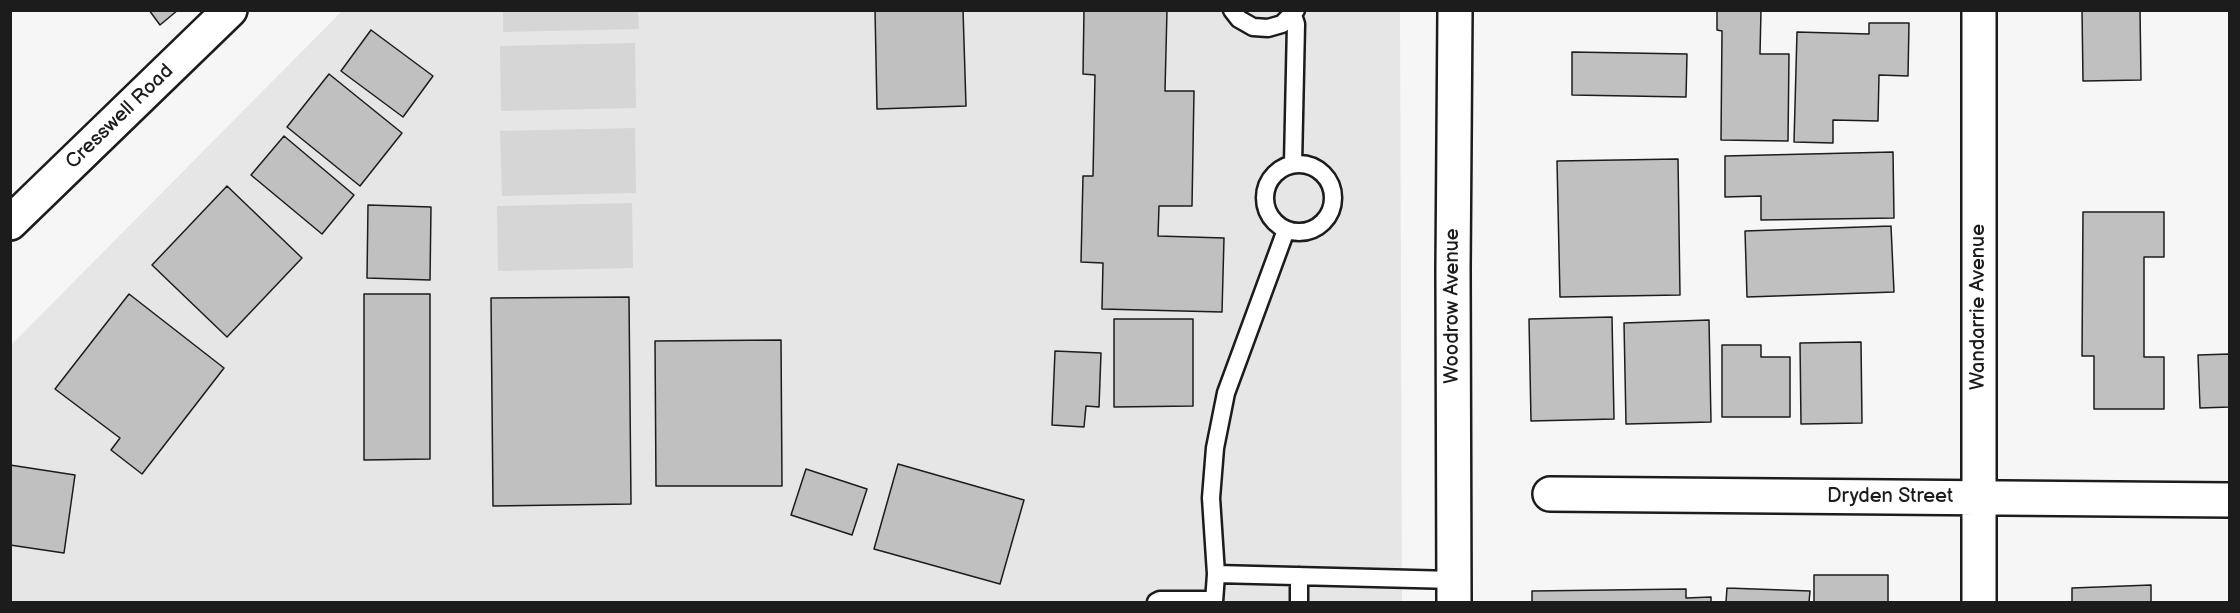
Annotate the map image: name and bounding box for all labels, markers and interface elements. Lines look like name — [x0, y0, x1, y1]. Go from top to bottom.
street label: Cresswell Road — [61, 60, 179, 174]
street label: Wandarrie Avenue — [1967, 224, 1991, 390]
street label: Woodrow Avenue — [1441, 228, 1465, 384]
street label: Dryden Street — [1827, 485, 1953, 509]

